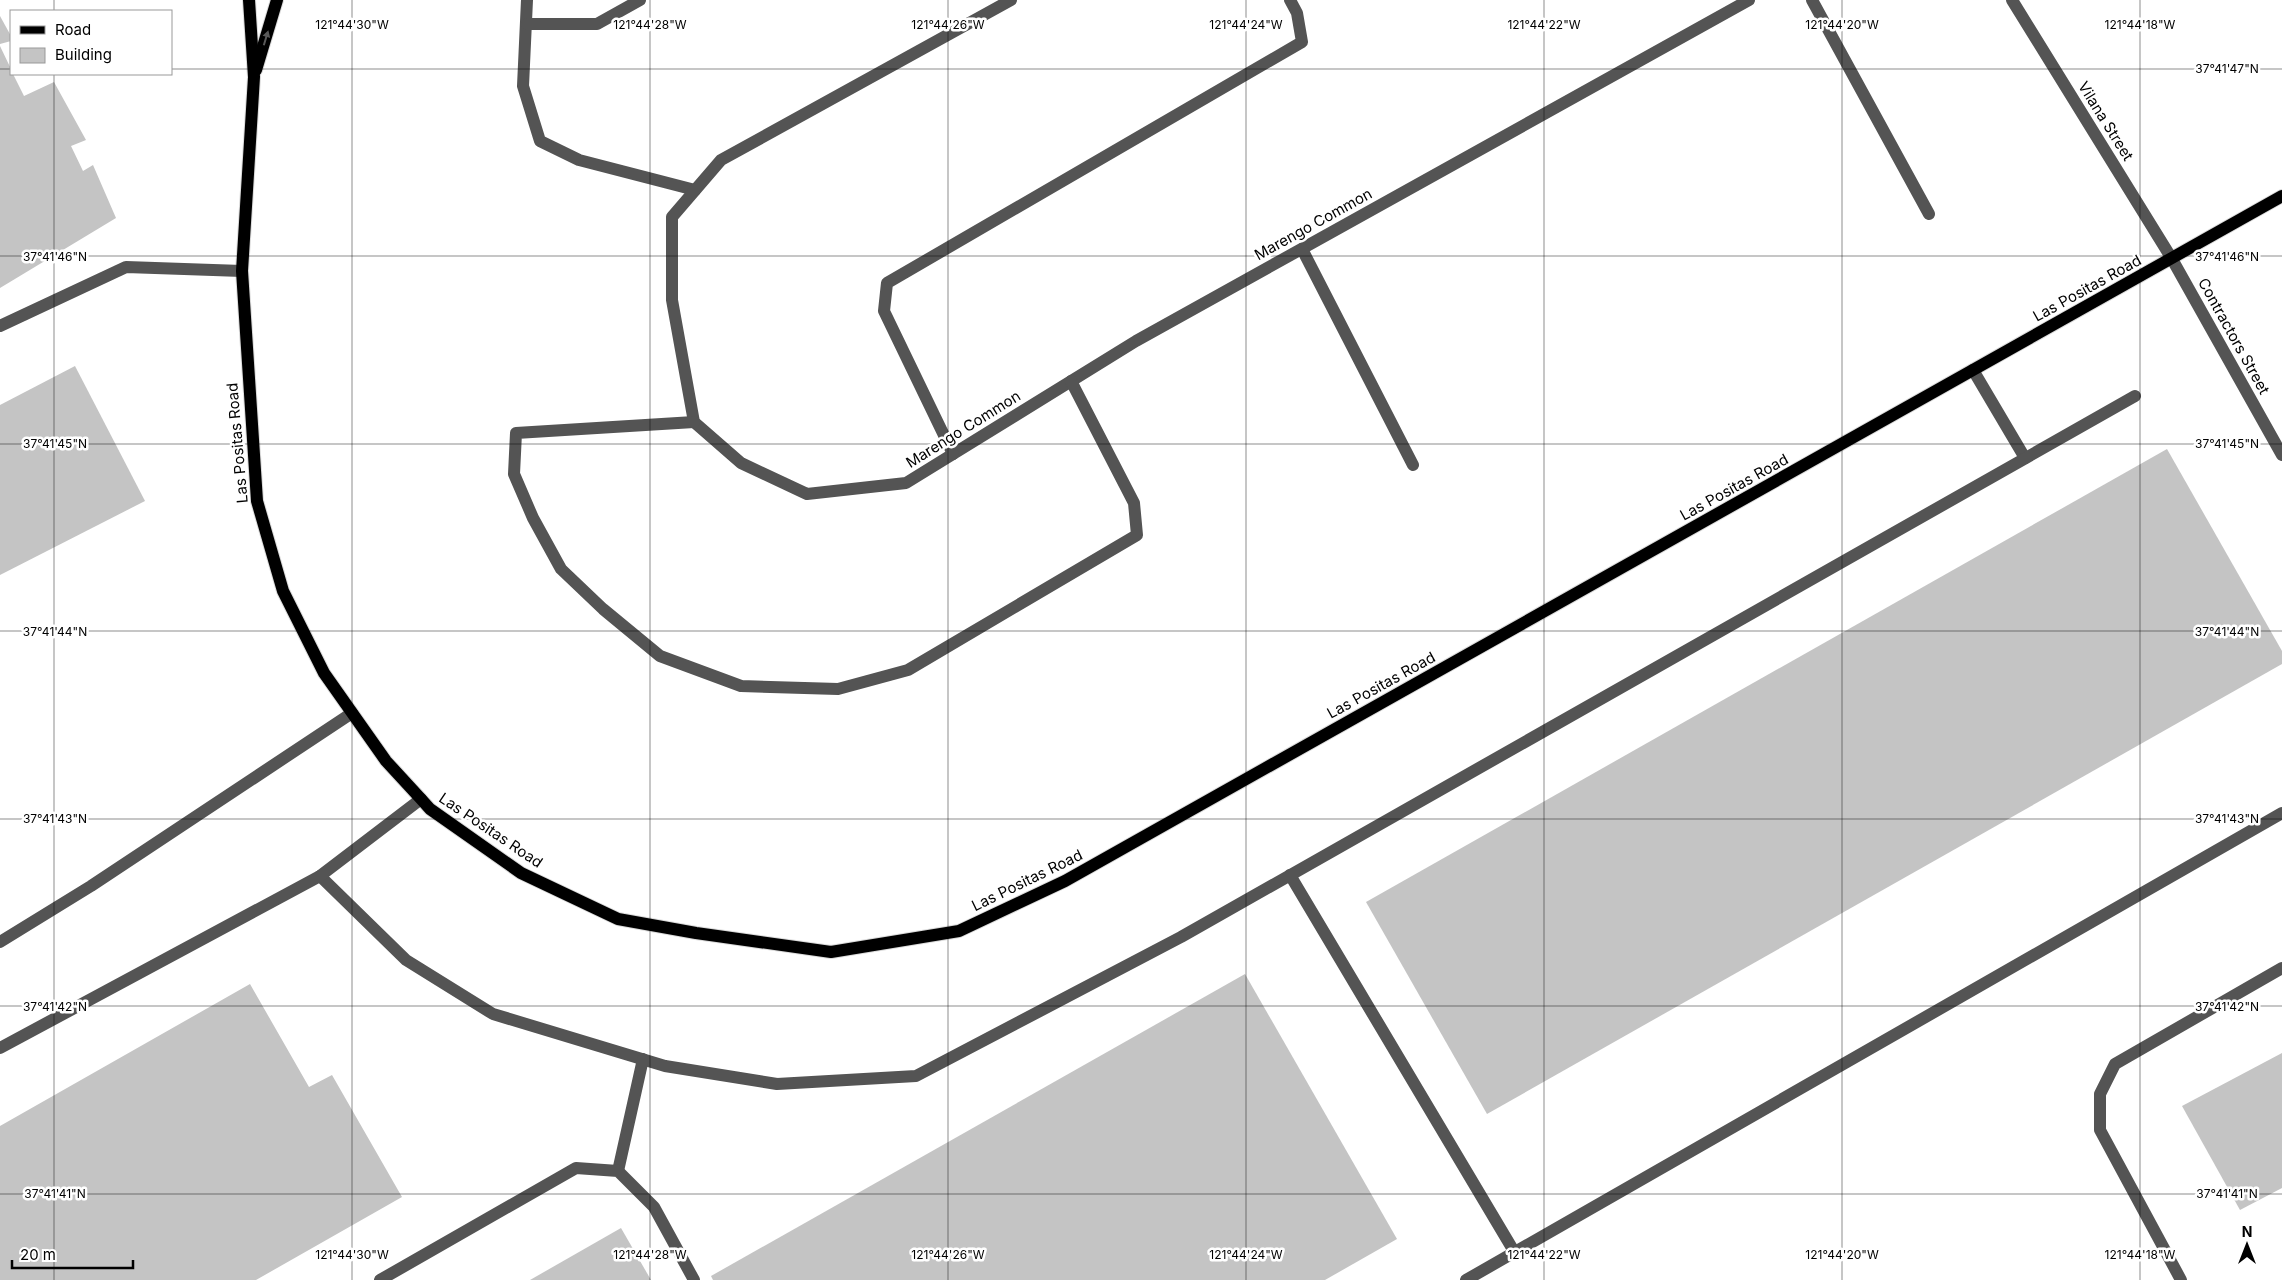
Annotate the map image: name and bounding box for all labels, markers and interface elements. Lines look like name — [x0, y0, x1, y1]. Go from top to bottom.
legend — [10, 10, 172, 75]
text: 121°44'30"W — [315, 17, 389, 32]
text: 121°44'28"W — [613, 17, 687, 32]
text: 121°44'26"W — [911, 17, 985, 32]
text: 121°44'24"W — [1209, 17, 1283, 32]
text: 121°44'22"W — [1507, 17, 1581, 32]
text: 121°44'20"W — [1805, 17, 1879, 32]
text: 121°44'18"W — [2105, 17, 2176, 32]
text: Road — [55, 20, 91, 39]
one-way arrow — [262, 31, 270, 46]
text: Building — [55, 45, 112, 64]
text: 37°41'47"N — [2195, 61, 2259, 76]
street label: Vilana Street — [2074, 78, 2138, 164]
street label: Marengo Common — [1251, 184, 1375, 264]
text: 37°41'46"N — [23, 249, 87, 264]
text: 37°41'46"N — [2195, 249, 2259, 264]
street label: Las Positas Road — [2030, 250, 2144, 326]
street label: Contractors Street — [2194, 274, 2274, 398]
street label: Las Positas Road — [222, 382, 252, 504]
street label: Marengo Common — [902, 386, 1024, 472]
text: 37°41'45"N — [23, 436, 87, 451]
text: 37°41'45"N — [2195, 436, 2259, 451]
street label: Las Positas Road — [1677, 449, 1791, 525]
text: 37°41'44"N — [23, 624, 87, 639]
text: 37°41'44"N — [2195, 624, 2259, 639]
street label: Las Positas Road — [1324, 647, 1438, 723]
street label: Las Positas Road — [436, 788, 546, 872]
text: 37°41'43"N — [23, 811, 87, 826]
text: 37°41'43"N — [2195, 811, 2259, 826]
street label: Las Positas Road — [969, 845, 1085, 915]
text: 37°41'42"N — [23, 999, 87, 1014]
text: 37°41'42"N — [2195, 999, 2259, 1014]
text: 37°41'41"N — [24, 1186, 86, 1201]
text: 37°41'41"N — [2196, 1186, 2258, 1201]
north arrow — [2222, 1220, 2272, 1270]
text: N — [2242, 1223, 2252, 1240]
scale bar — [12, 1238, 134, 1270]
text: 20 m — [20, 1245, 56, 1264]
text: 121°44'30"W — [315, 1247, 389, 1262]
text: 121°44'28"W — [613, 1247, 687, 1262]
text: 121°44'26"W — [911, 1247, 985, 1262]
text: 121°44'24"W — [1209, 1247, 1283, 1262]
text: 121°44'22"W — [1507, 1247, 1581, 1262]
text: 121°44'20"W — [1805, 1247, 1879, 1262]
text: 121°44'18"W — [2105, 1247, 2176, 1262]

